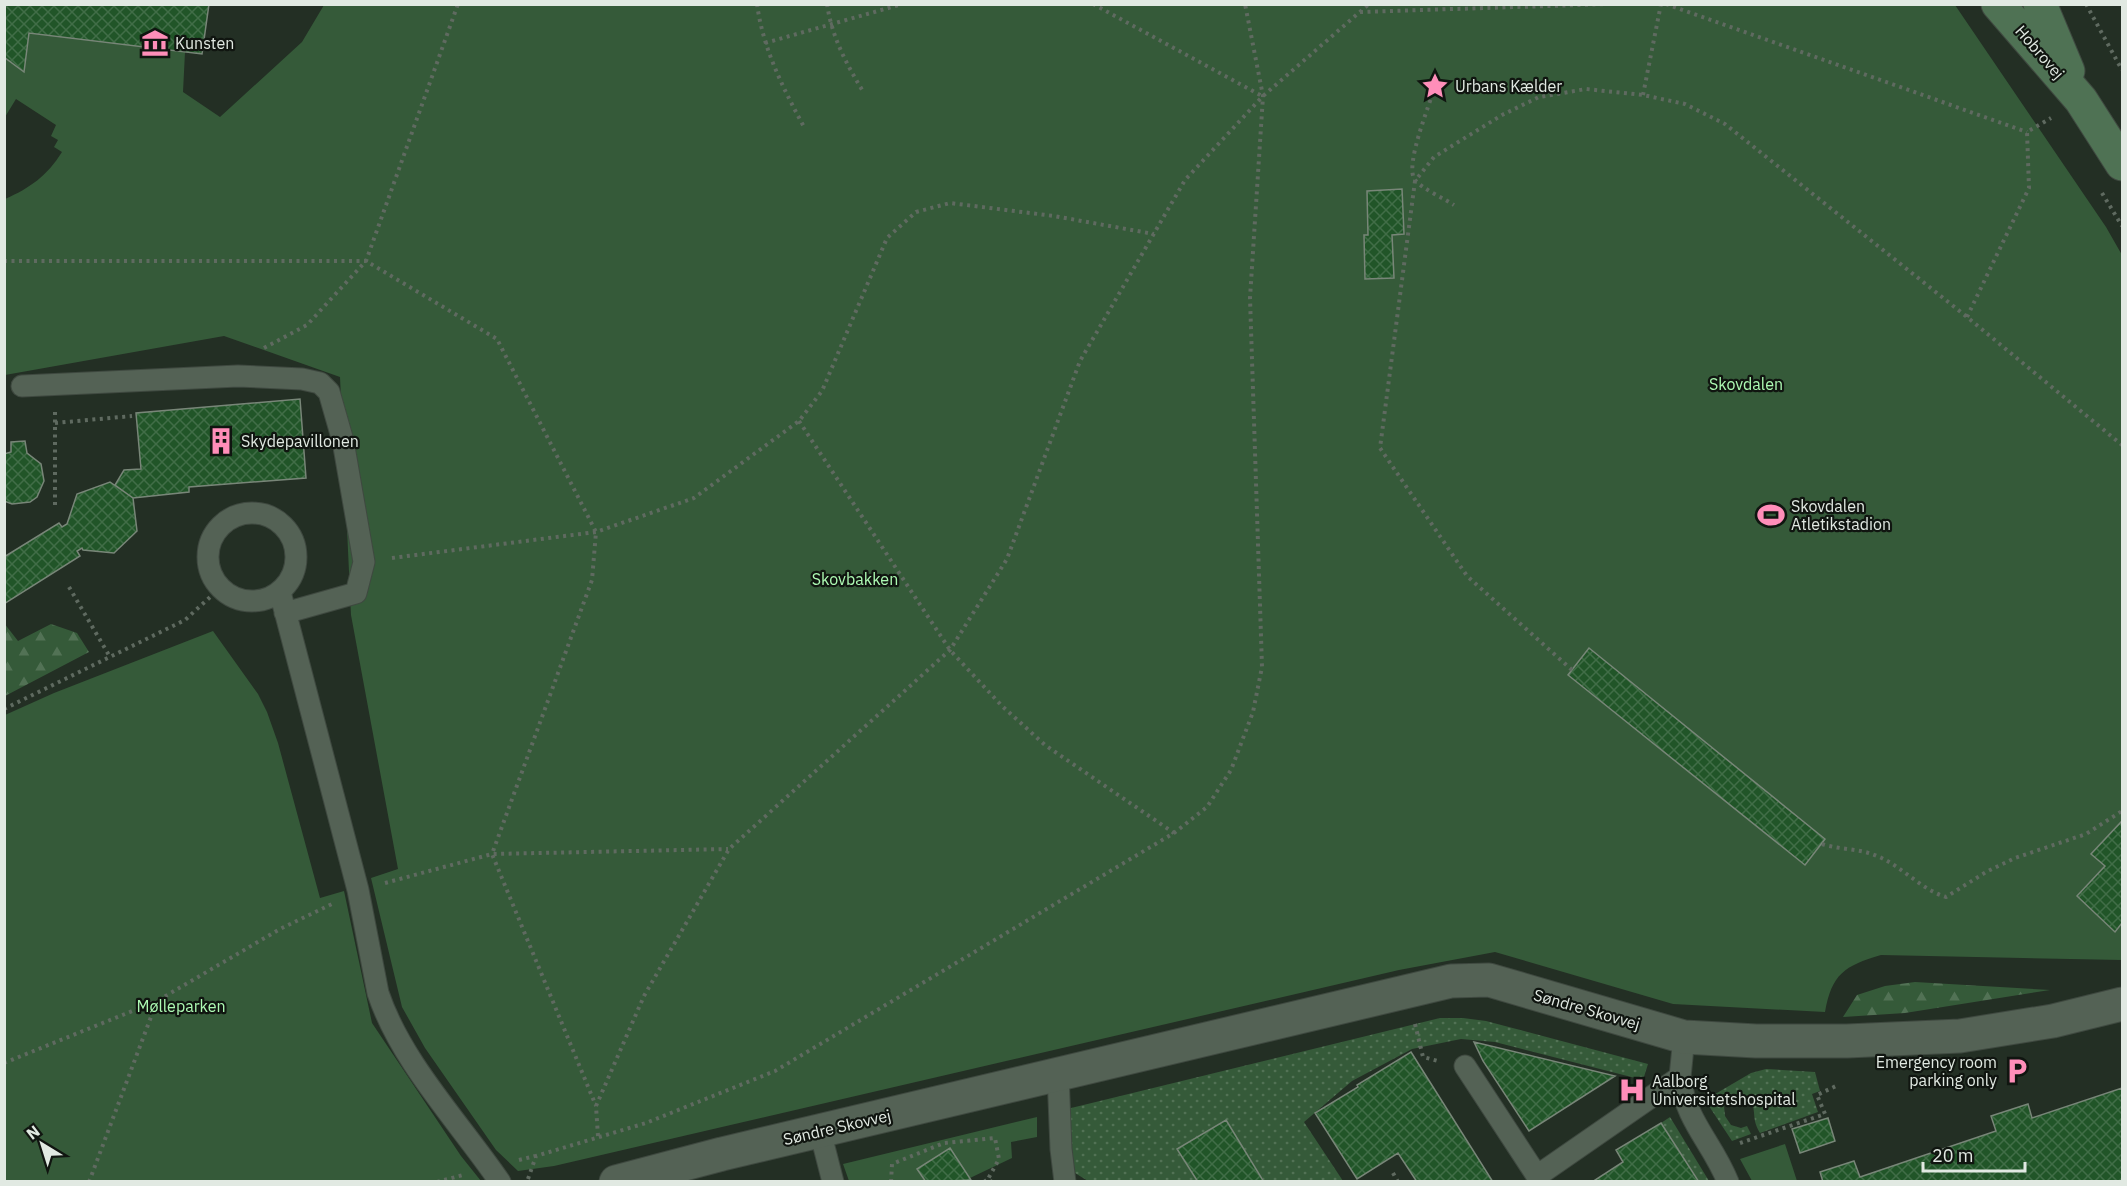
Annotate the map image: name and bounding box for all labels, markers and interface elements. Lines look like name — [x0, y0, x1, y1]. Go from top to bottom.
street label: Hobrovej — [2011, 21, 2069, 83]
museum icon: Kunsten — [140, 28, 170, 58]
place label: Kunsten — [175, 33, 234, 53]
place icon: Urbans Kælder — [1420, 71, 1450, 101]
place label: Urbans Kælder — [1455, 76, 1562, 96]
park label: Skovdalen — [1709, 374, 1783, 394]
building icon: Skydepavillonen — [206, 426, 236, 456]
place label: Skydepavillonen — [241, 431, 359, 451]
place label: Skovdalen Atletikstadion — [1791, 496, 1891, 534]
sports icon: Skovdalen Atletikstadion — [1756, 500, 1786, 530]
park label: Skovbakken — [812, 569, 898, 589]
street label: Søndre Skovvej — [1531, 984, 1643, 1034]
park label: Mølleparken — [136, 996, 226, 1016]
place label: Emergency room parking only — [1876, 1052, 1997, 1090]
parking icon: Emergency room parking only — [2002, 1056, 2032, 1086]
place label: Aalborg Universitetshospital — [1652, 1071, 1796, 1109]
hospital icon: Aalborg Universitetshospital — [1617, 1075, 1647, 1105]
street label: Søndre Skovvej — [781, 1105, 893, 1149]
north arrow — [12, 1114, 72, 1174]
text: N — [22, 1121, 43, 1144]
scale bar — [1923, 1135, 2025, 1173]
text: 20 m — [1932, 1144, 1974, 1167]

